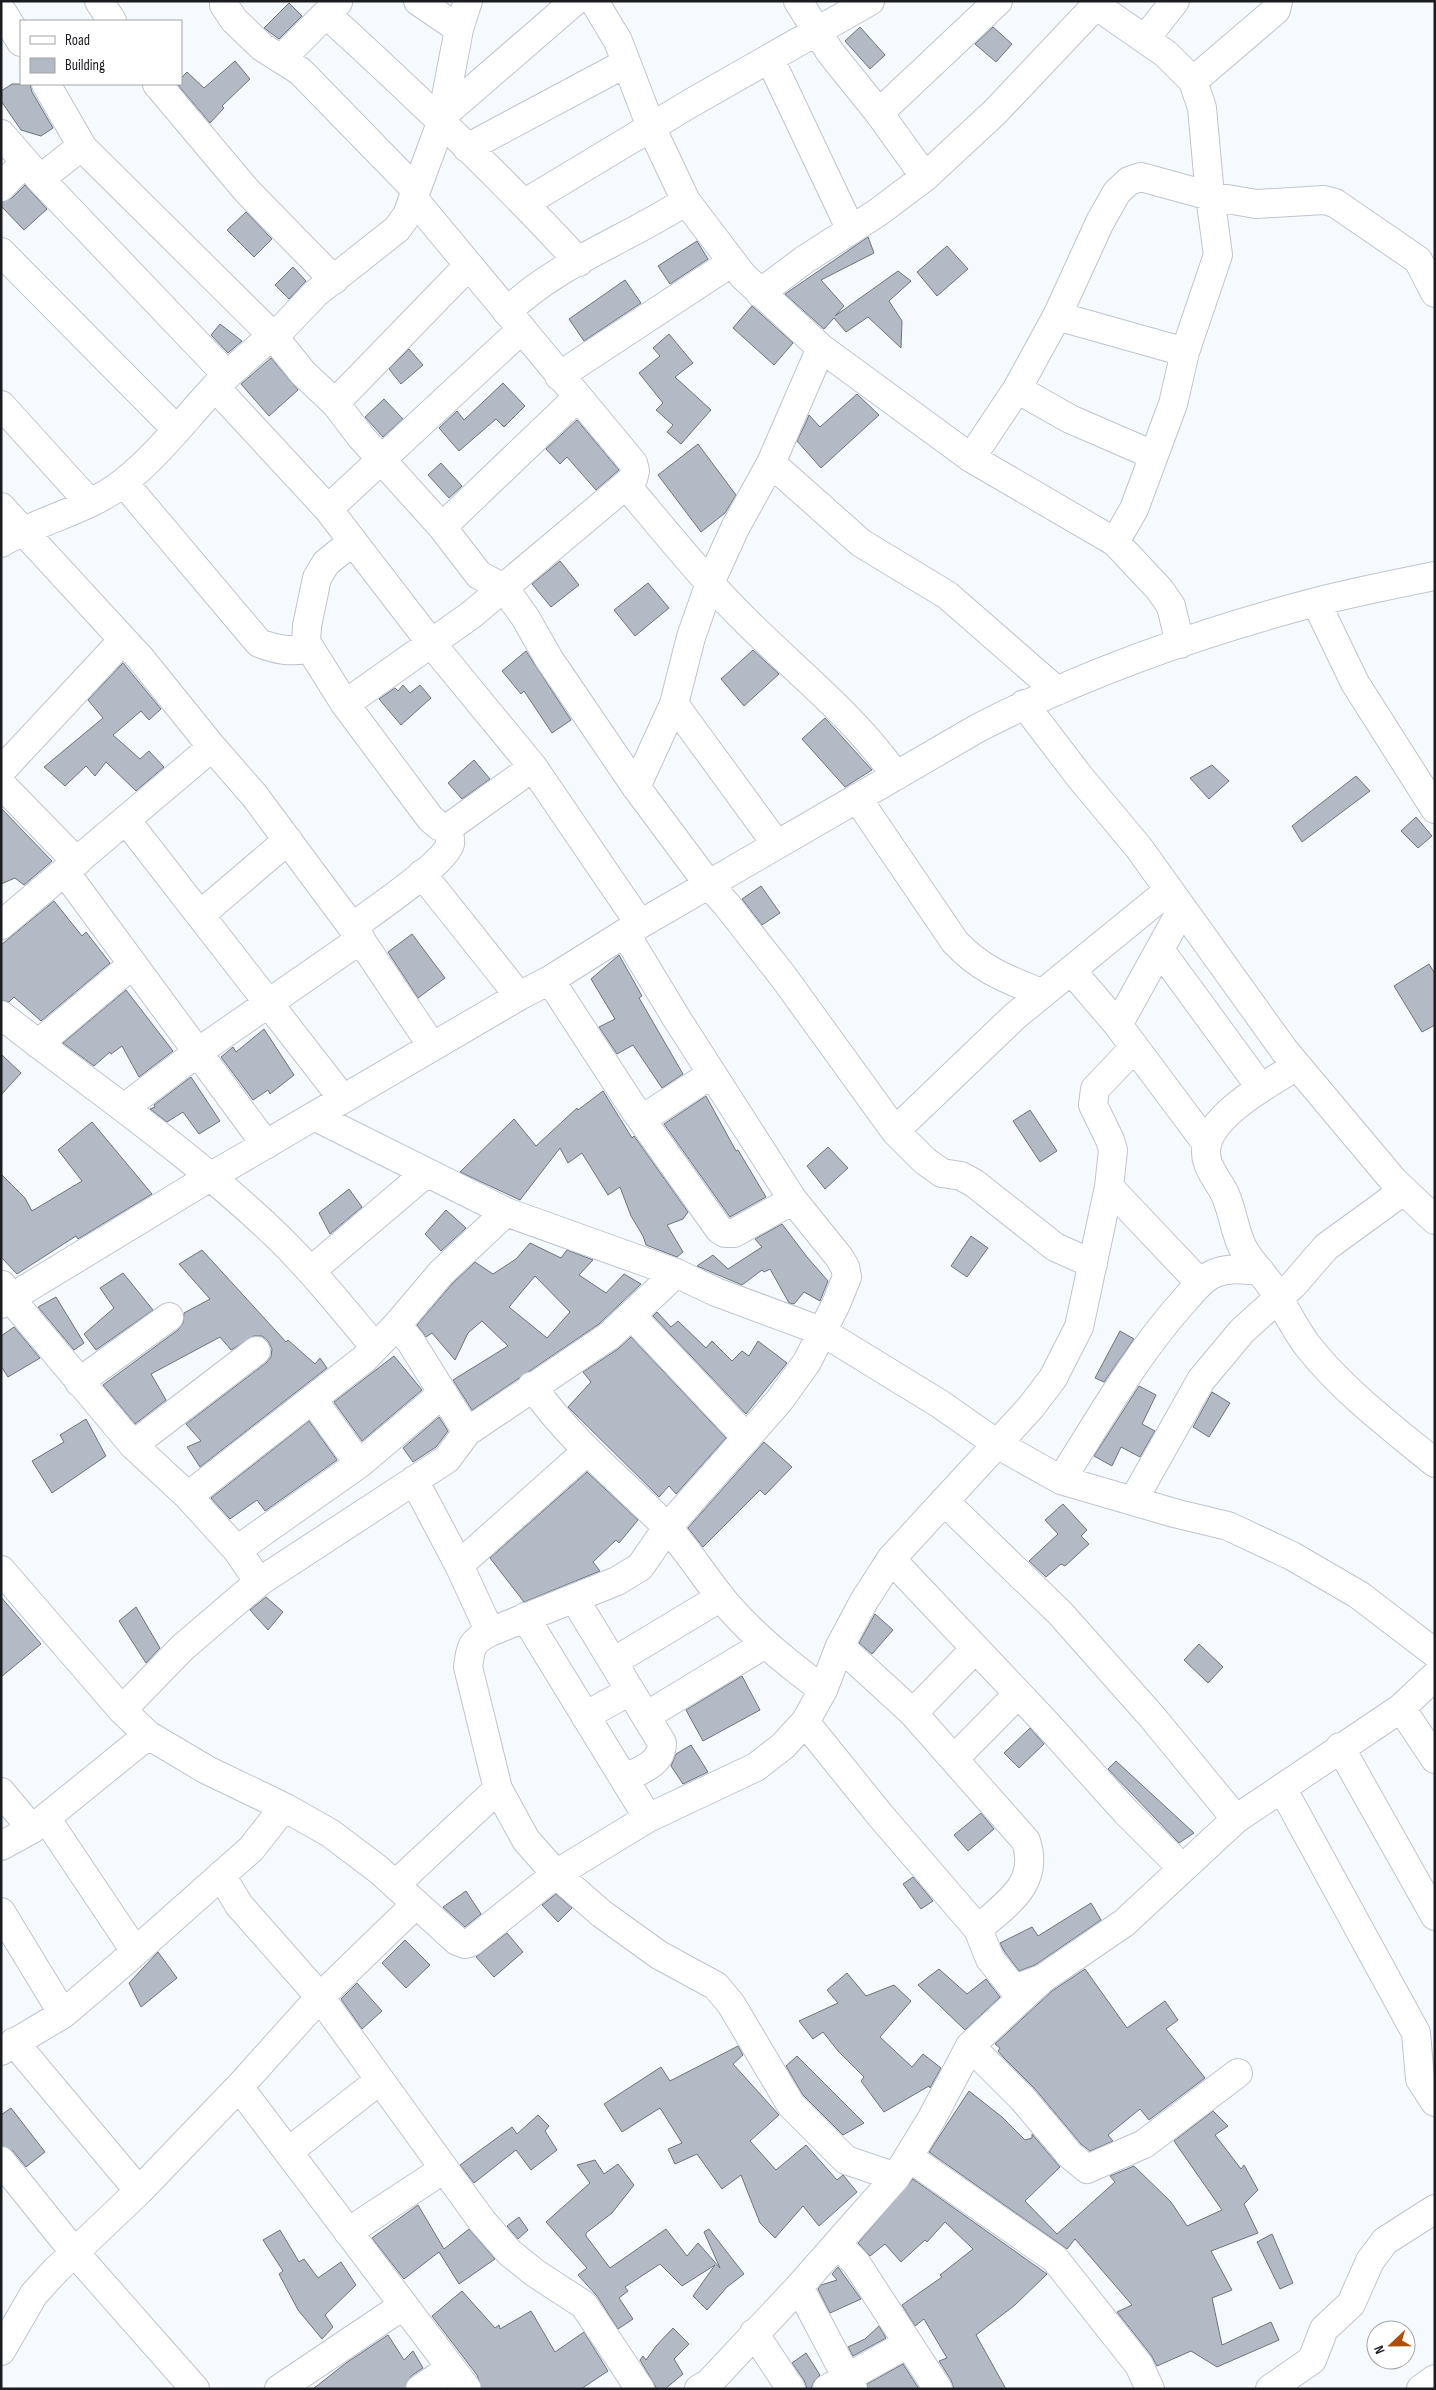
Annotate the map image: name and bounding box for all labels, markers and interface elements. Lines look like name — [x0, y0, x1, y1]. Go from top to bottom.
legend — [20, 20, 182, 85]
text: Road — [65, 31, 90, 50]
text: Building — [65, 56, 105, 75]
north arrow — [1366, 2320, 1416, 2370]
text: N — [1370, 2343, 1389, 2356]

